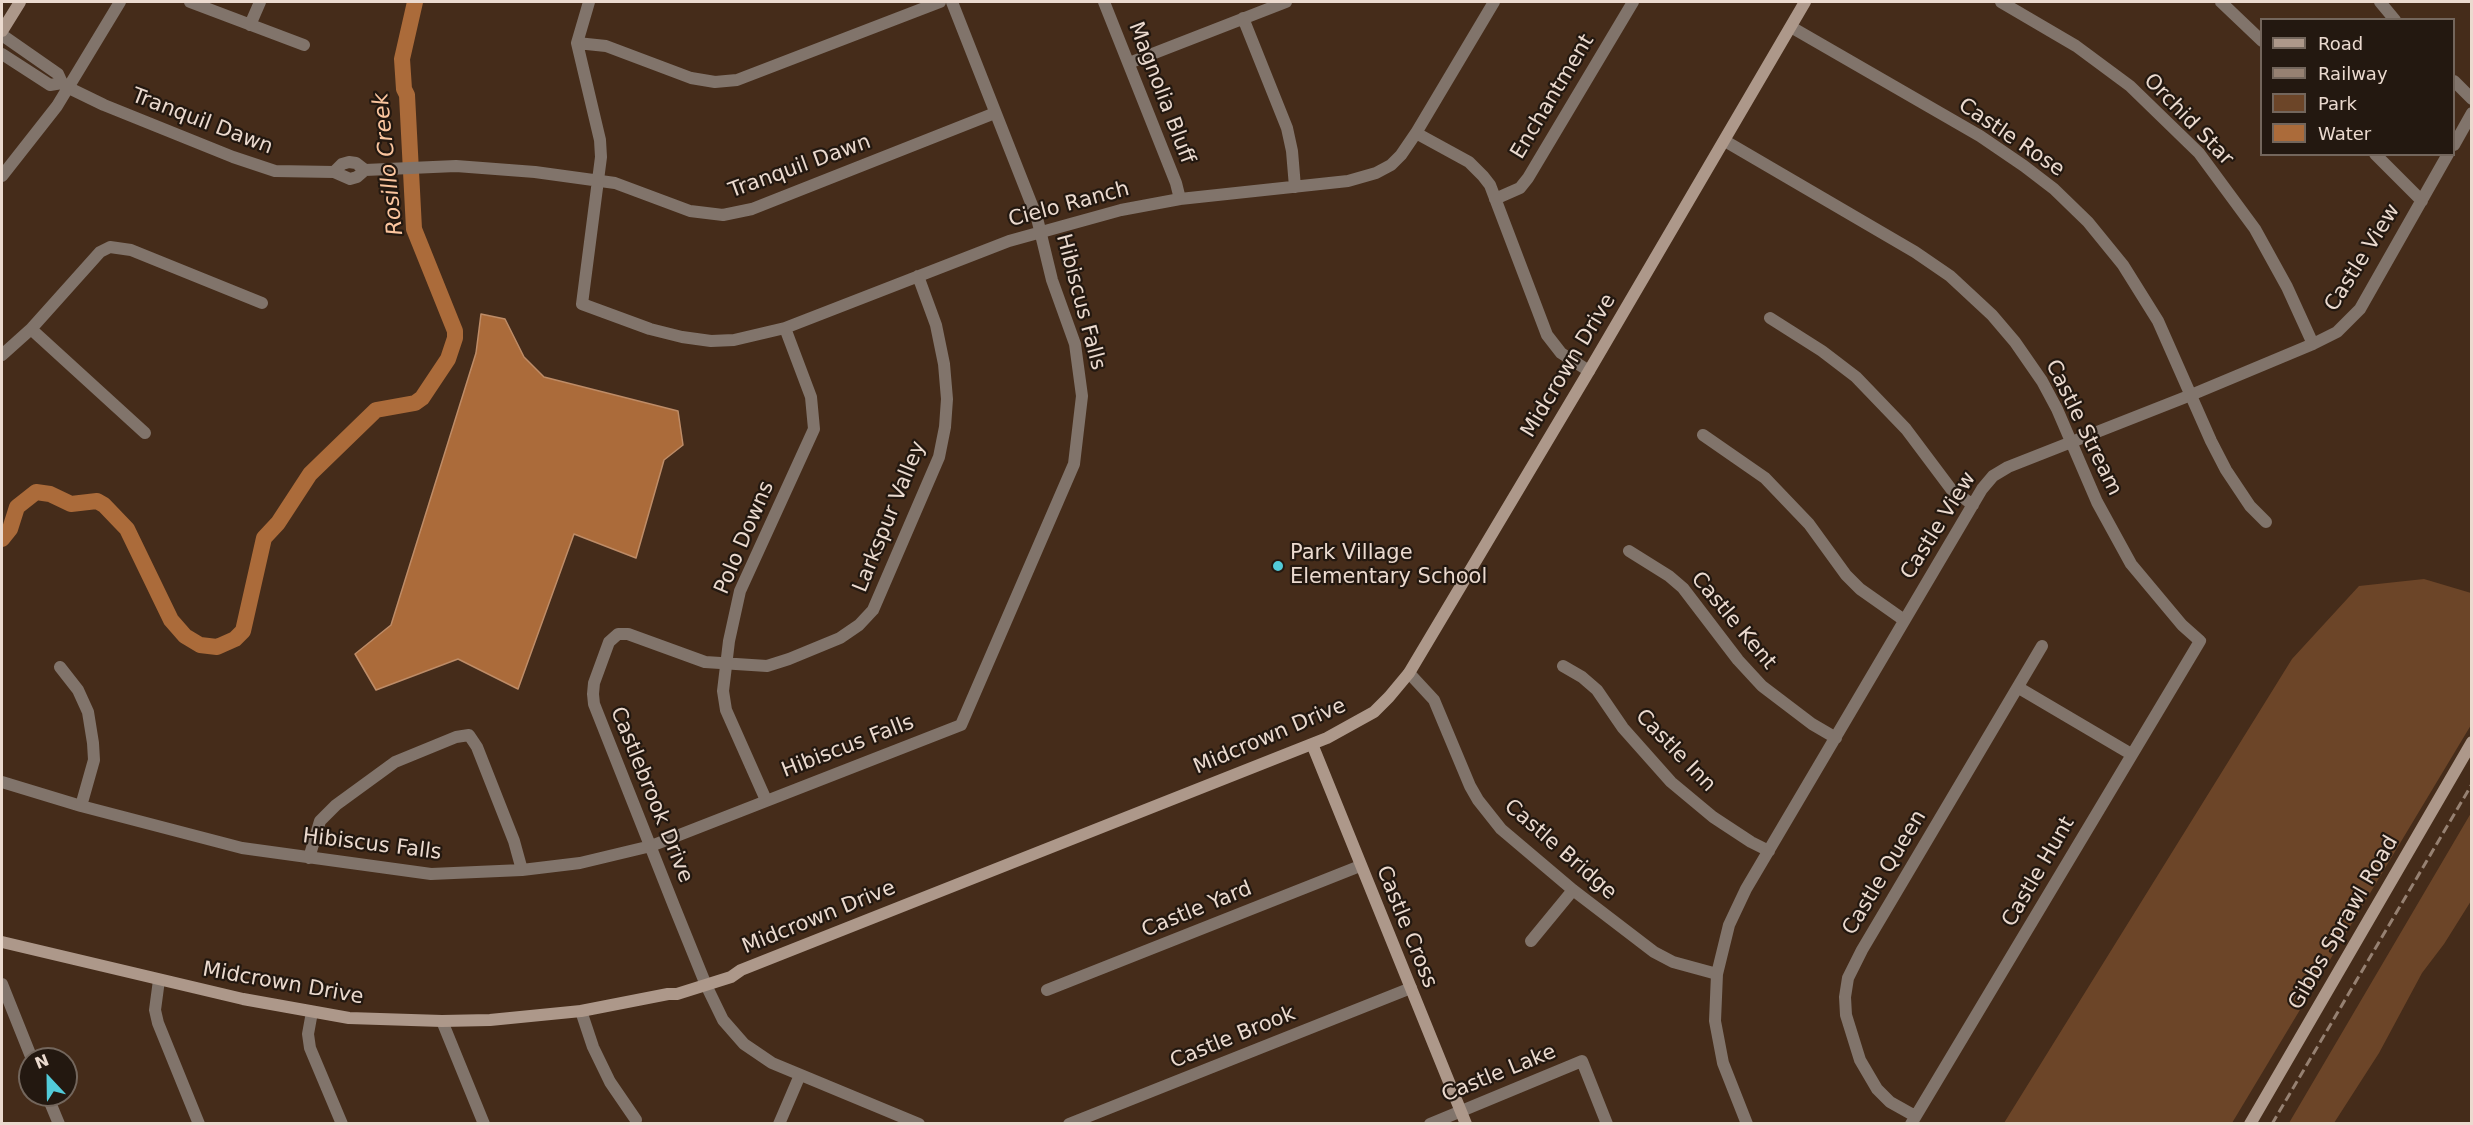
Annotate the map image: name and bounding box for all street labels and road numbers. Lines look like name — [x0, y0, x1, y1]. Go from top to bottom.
street label: Magnolia Bluff — [1122, 19, 1200, 167]
street label: Enchantment — [1506, 30, 1600, 164]
street label: Orchid Star — [2138, 69, 2238, 171]
street label: Tranquil Dawn — [128, 84, 276, 160]
street label: Castle Rose — [1953, 93, 2069, 183]
street label: Tranquil Dawn — [726, 130, 874, 204]
street label: Cielo Ranch — [1006, 177, 1132, 233]
street label: Castle View — [2320, 200, 2406, 316]
street label: Hibiscus Falls — [1050, 231, 1110, 373]
street label: Midcrown Drive — [1516, 290, 1622, 442]
street label: Castle Stream — [2039, 356, 2127, 500]
street label: Larkspur Valley — [848, 438, 932, 596]
street label: Castle View — [1896, 468, 1982, 584]
street label: Polo Downs — [710, 478, 780, 598]
street label: Castle Kent — [1685, 567, 1781, 675]
street label: Midcrown Drive — [1190, 694, 1350, 780]
street label: Castlebrook Drive — [604, 703, 698, 887]
street label: Castle Inn — [1629, 705, 1721, 797]
street label: Hibiscus Falls — [778, 710, 918, 784]
street label: Castle Bridge — [1499, 794, 1621, 906]
street label: Castle Queen — [1838, 806, 1932, 940]
street label: Castle Hunt — [1997, 813, 2081, 931]
street label: Hibiscus Falls — [301, 824, 443, 866]
street label: Gibbs Sprawl Road — [2284, 831, 2404, 1015]
street label: Castle Cross — [1370, 862, 1442, 992]
street label: Midcrown Drive — [739, 876, 899, 960]
street label: Castle Yard — [1138, 876, 1256, 944]
street label: Midcrown Drive — [201, 957, 365, 1011]
street label: Castle Brook — [1167, 1001, 1299, 1075]
street label: Castle Lake — [1438, 1040, 1560, 1108]

